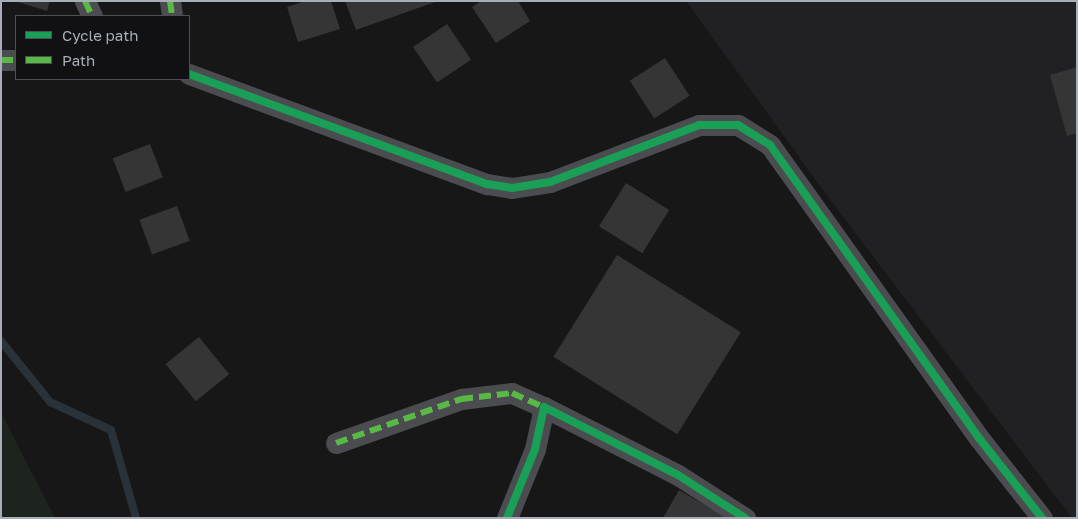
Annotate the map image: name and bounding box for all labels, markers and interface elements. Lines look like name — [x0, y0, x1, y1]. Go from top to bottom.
legend — [15, 15, 190, 80]
text: Cycle path — [62, 26, 138, 44]
text: Path — [62, 51, 95, 69]

